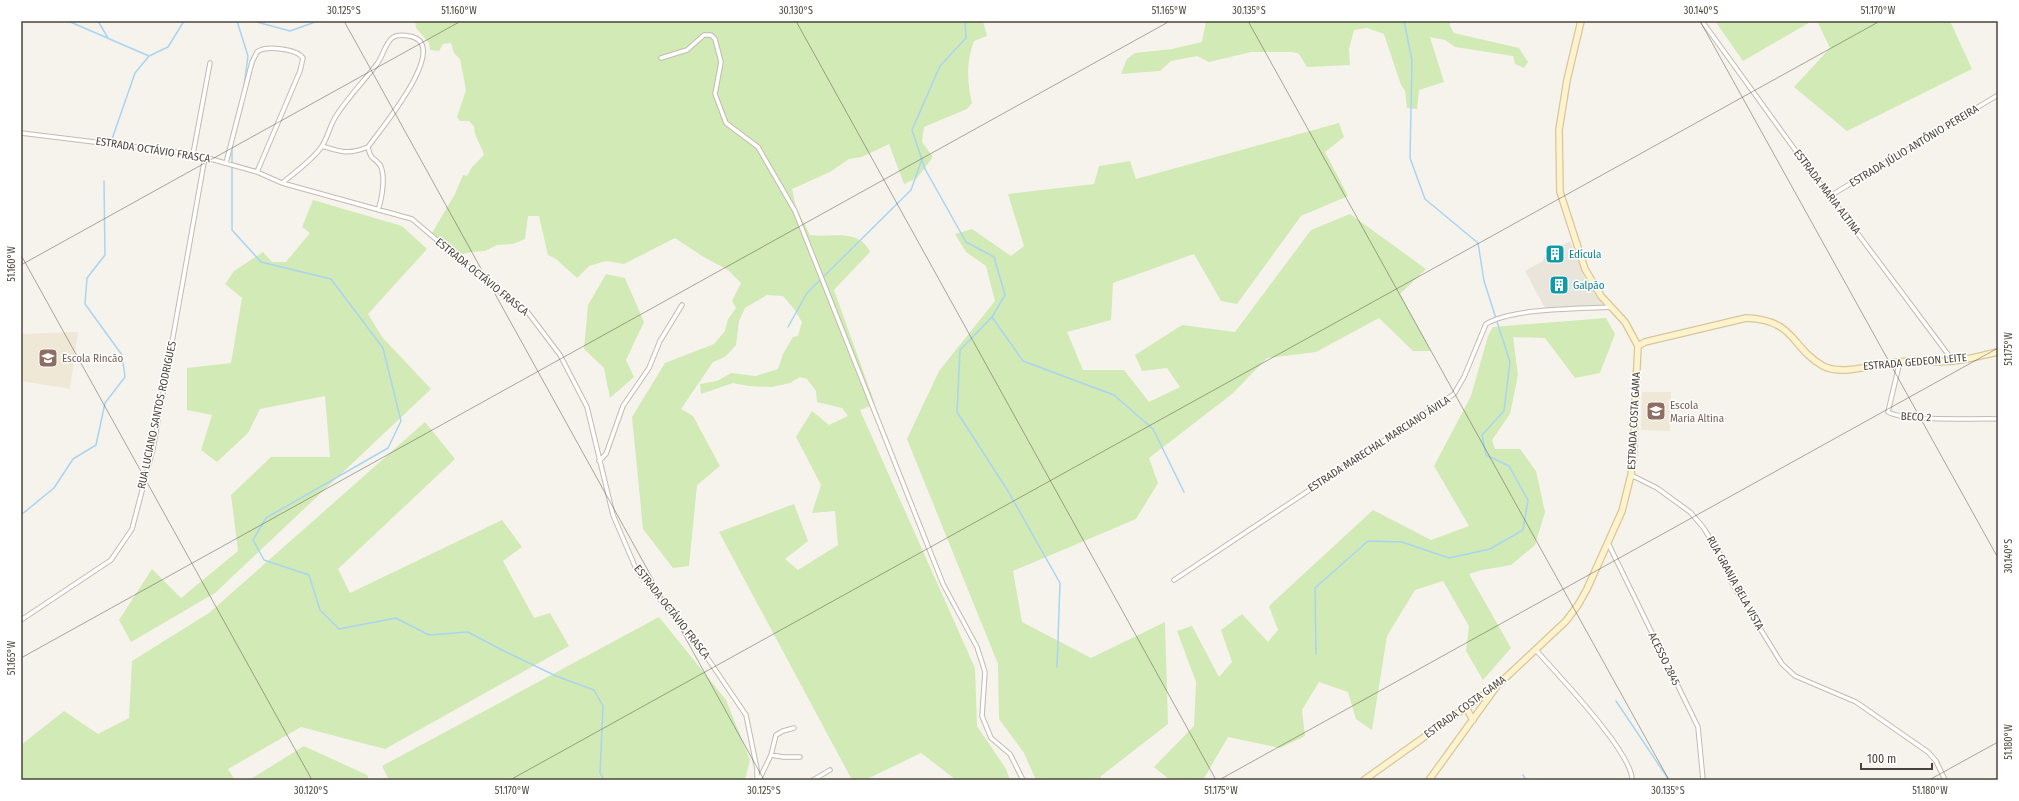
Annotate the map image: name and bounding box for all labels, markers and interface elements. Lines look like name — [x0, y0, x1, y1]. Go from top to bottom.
text: 30.125°S — [327, 5, 361, 17]
text: 51.160°W — [441, 5, 477, 17]
text: 30.130°S — [779, 5, 813, 17]
text: 51.165°W — [1152, 5, 1187, 17]
text: 30.135°S — [1232, 5, 1266, 17]
text: 30.140°S — [1684, 5, 1718, 17]
text: 51.170°W — [1861, 5, 1896, 17]
street label: ESTRADA JÚLIO ANTÔNIO PEREIRA — [1847, 101, 1981, 190]
street label: ESTRADA OCTÁVIO FRASCA — [95, 134, 212, 166]
street label: ESTRADA MARIA ALTINA — [1791, 147, 1863, 237]
street label: ESTRADA OCTÁVIO FRASCA — [433, 235, 532, 319]
building icon: Edícula — [1544, 243, 1566, 265]
text: 51.160°W — [6, 246, 18, 282]
place label: Edícula — [1569, 248, 1601, 261]
building icon: Galpão — [1548, 274, 1570, 296]
place label: Galpão — [1573, 279, 1605, 292]
text: 51.175°W — [2003, 332, 2015, 366]
street label: RUA LUCIANO SANTOS RODRIGUES — [135, 339, 179, 490]
school or university icon: Escola Rincão — [37, 347, 59, 369]
street label: ESTRADA GEDEON LEITE — [1863, 351, 1967, 373]
place label: Escola Rincão — [62, 352, 123, 365]
street label: ESTRADA COSTA GAMA — [1625, 372, 1643, 470]
street label: ESTRADA MARECHAL MARCIANO ÁVILA — [1305, 392, 1453, 495]
place label: Escola Maria Altina — [1670, 399, 1724, 425]
school or university icon: Escola Maria Altina — [1645, 400, 1667, 422]
street label: BECO 2 — [1900, 410, 1932, 424]
street label: RUA GRANJA BELA VISTA — [1704, 534, 1766, 632]
text: 30.140°S — [2003, 539, 2015, 573]
street label: ESTRADA OCTÁVIO FRASCA — [631, 562, 714, 662]
street label: ACESSO 2845 — [1646, 630, 1682, 688]
text: 51.165°W — [6, 640, 18, 675]
street label: ESTRADA COSTA GAMA — [1422, 673, 1509, 741]
text: 51.180°W — [2003, 724, 2015, 760]
scale bar — [1861, 745, 1932, 771]
text: 100 m — [1867, 752, 1896, 766]
text: 30.120°S — [294, 785, 328, 797]
text: 51.170°W — [495, 785, 530, 797]
text: 30.125°S — [747, 785, 781, 797]
text: 51.175°W — [1204, 785, 1238, 797]
text: 30.135°S — [1651, 785, 1685, 797]
text: 51.180°W — [1912, 785, 1948, 797]

